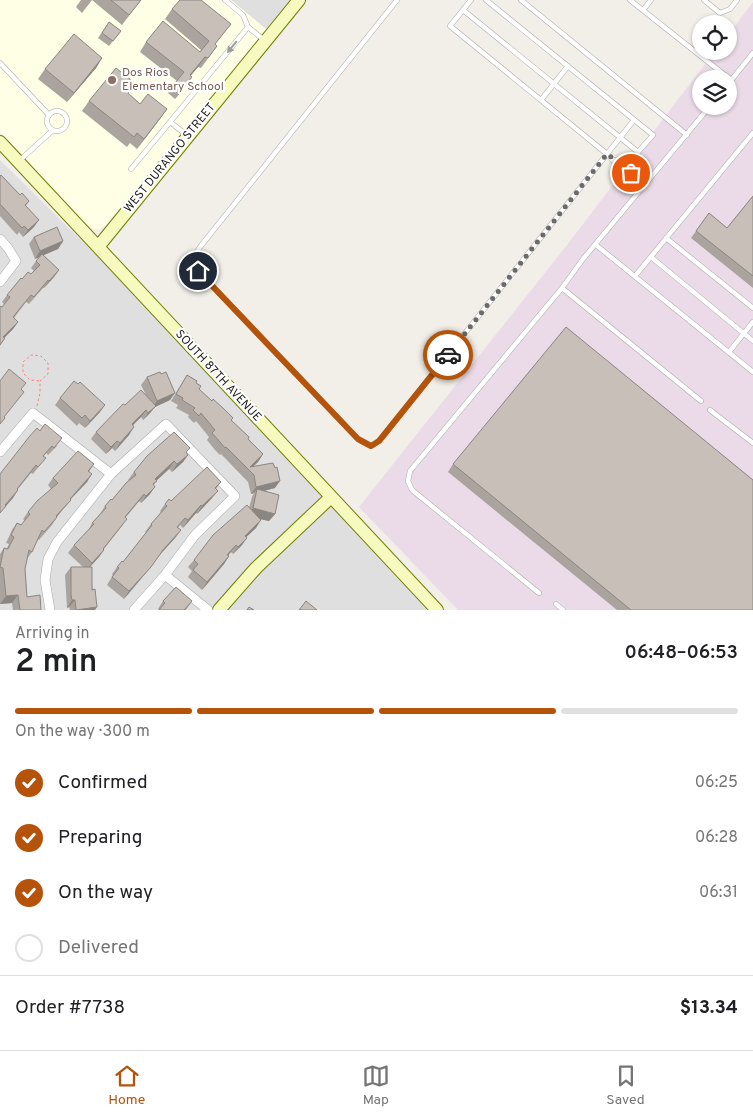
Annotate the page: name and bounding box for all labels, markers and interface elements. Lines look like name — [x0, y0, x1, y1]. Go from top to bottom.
map controls — [692, 15, 737, 115]
button: locate — [692, 15, 737, 60]
one-way arrow — [226, 40, 237, 53]
place label: Dos Rios Elementary School — [122, 65, 224, 95]
button: layers — [692, 70, 737, 115]
marker: Dos Rios Elementary School — [106, 74, 118, 86]
street label: WEST DURANGO STREET — [121, 100, 219, 216]
pin — [610, 152, 652, 194]
icon: bag — [617, 159, 645, 187]
pin — [177, 250, 219, 292]
icon: home — [184, 257, 212, 285]
street label: SOUTH 87TH AVENUE — [171, 327, 265, 425]
courier — [423, 330, 473, 380]
icon: car — [434, 341, 462, 369]
text: Arriving in — [15, 624, 90, 644]
text: 06:48–06:53 — [625, 641, 738, 665]
text: 2 min — [15, 643, 97, 683]
text: On the way · 300 m — [15, 722, 150, 742]
icon: check — [15, 769, 43, 797]
text: Confirmed — [58, 771, 148, 795]
text: 06:25 — [695, 773, 738, 793]
icon: check — [15, 824, 43, 852]
text: Preparing — [58, 826, 142, 850]
text: 06:28 — [695, 828, 738, 848]
icon: check — [15, 879, 43, 907]
text: On the way — [58, 881, 153, 905]
text: 06:31 — [699, 883, 738, 903]
text: Delivered — [58, 936, 139, 960]
text: Order #7738 — [15, 996, 125, 1020]
text: $13.34 — [680, 996, 738, 1020]
tab: Home — [108, 1062, 145, 1109]
tab: Map — [362, 1062, 390, 1109]
tab: Saved — [606, 1062, 645, 1109]

